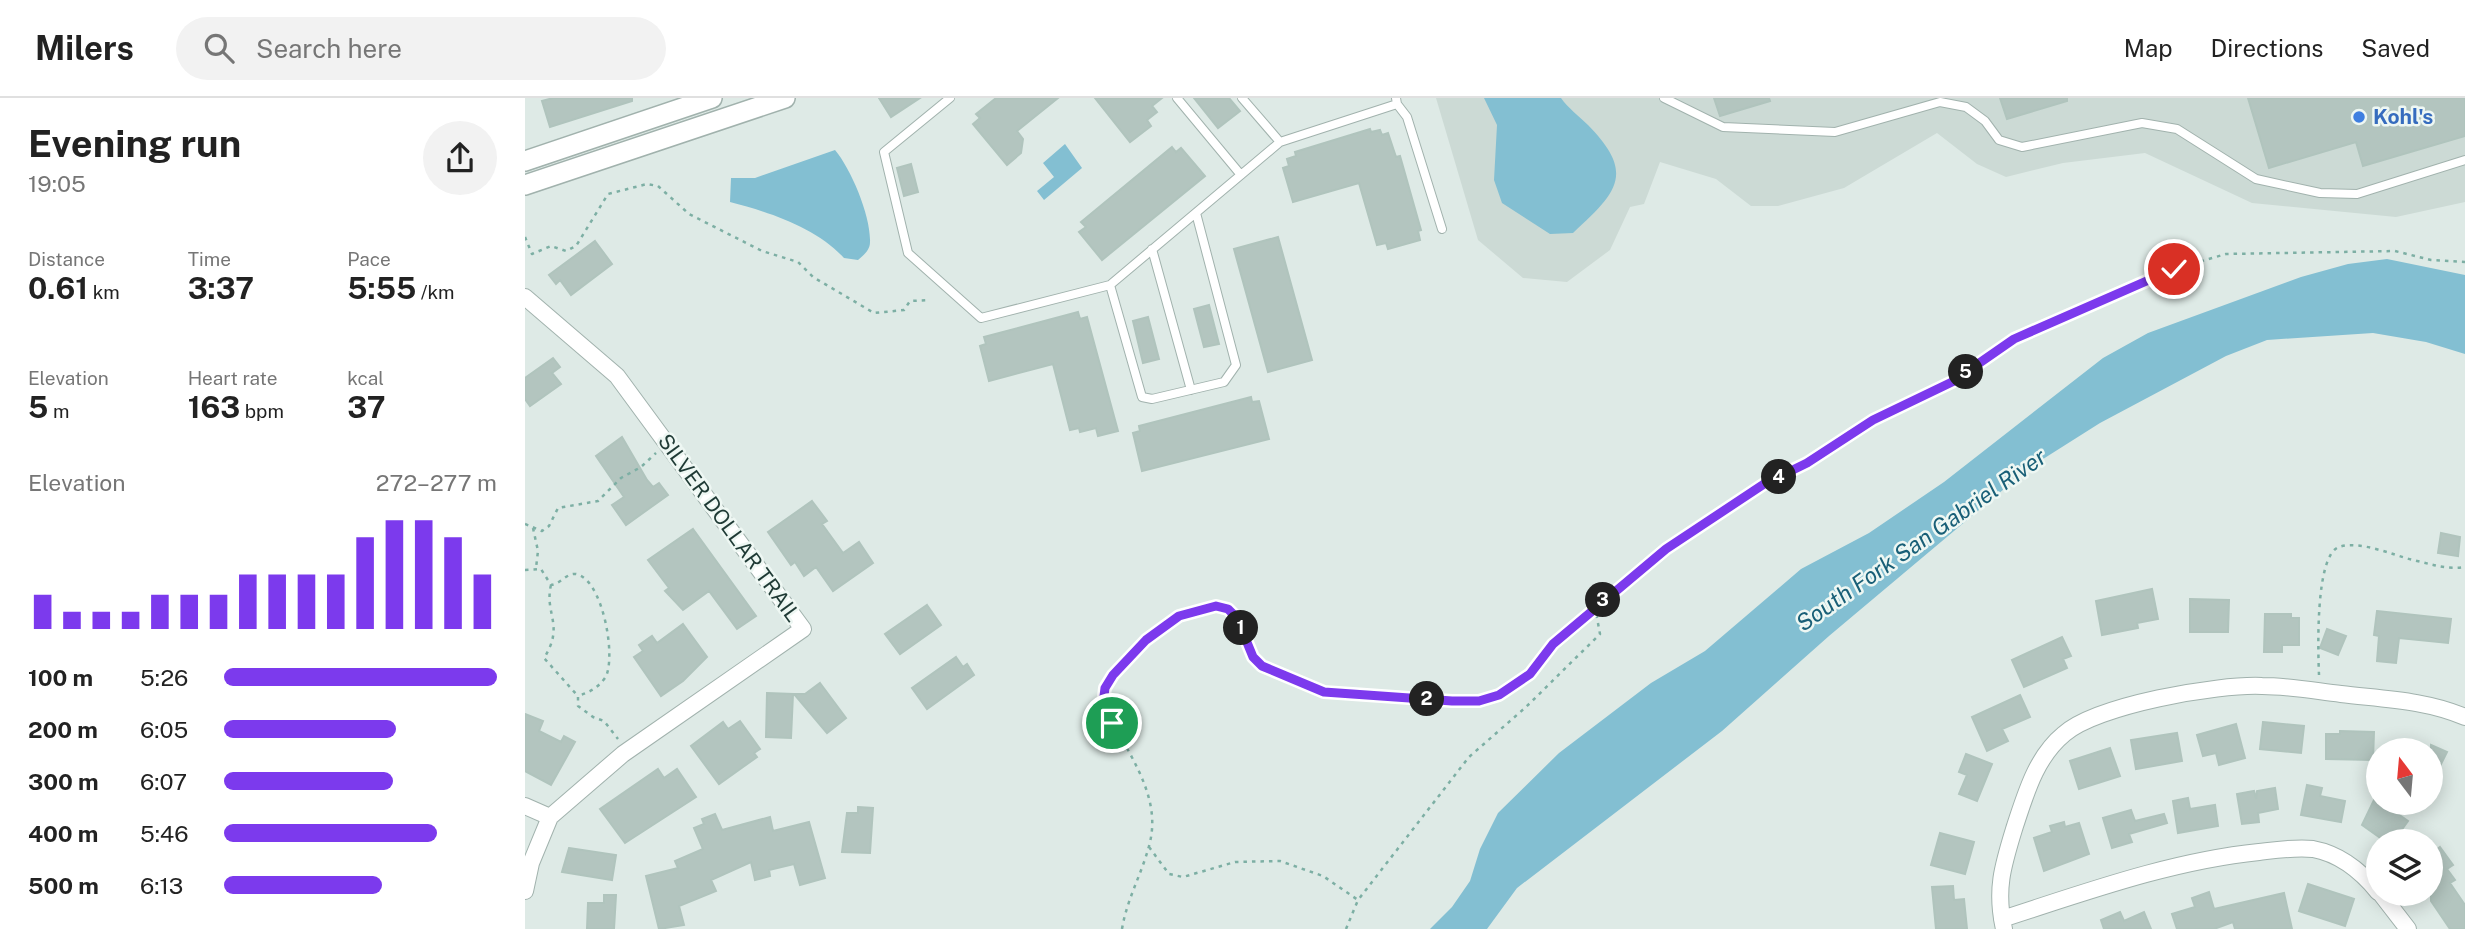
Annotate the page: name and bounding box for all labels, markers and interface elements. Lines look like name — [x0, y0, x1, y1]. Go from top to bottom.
search box — [176, 17, 666, 80]
text: Milers — [35, 29, 134, 67]
icon: search — [200, 29, 238, 67]
text: Search here — [256, 33, 402, 64]
text: Map — [2124, 34, 2173, 62]
text: Directions — [2211, 34, 2323, 62]
text: Saved — [2361, 34, 2430, 62]
place label: Kohl's — [2373, 104, 2433, 129]
marker: Kohl's — [2351, 109, 2367, 125]
text: Evening run — [28, 121, 241, 166]
button: share — [423, 121, 497, 195]
text: 19:05 — [28, 170, 86, 197]
pin — [2144, 239, 2204, 299]
text: Distance — [28, 248, 105, 270]
text: Time — [188, 248, 231, 270]
text: Pace — [347, 248, 391, 270]
icon: check — [2155, 250, 2193, 288]
text: 0.61 — [28, 270, 88, 306]
text: 3:37 — [188, 270, 254, 306]
text: 5:55 — [347, 270, 416, 306]
text: km — [88, 281, 120, 303]
text: /km — [416, 281, 455, 303]
pin: 5 — [1949, 354, 1983, 390]
text: 5 — [1959, 360, 1972, 382]
text: Elevation — [28, 367, 109, 389]
text: Heart rate — [188, 367, 277, 389]
text: kcal — [347, 367, 384, 389]
text: 5 — [28, 389, 48, 425]
text: 163 — [188, 389, 240, 425]
text: 37 — [347, 389, 386, 425]
text: m — [48, 400, 69, 422]
text: bpm — [240, 400, 284, 422]
street label: SILVER DOLLAR TRAIL — [653, 429, 806, 626]
water label: South Fork San Gabriel River — [1791, 443, 2051, 636]
pin: 4 — [1761, 460, 1797, 494]
text: 4 — [1772, 465, 1785, 487]
text: Elevation — [28, 469, 126, 496]
text: 272–277 m — [376, 469, 497, 496]
pin: 3 — [1585, 582, 1621, 618]
text: 3 — [1596, 588, 1609, 610]
pin: 1 — [1223, 610, 1259, 646]
text: 1 — [1236, 616, 1245, 638]
text: 100 m — [28, 664, 93, 691]
text: 5:26 — [140, 664, 188, 691]
pin: 2 — [1409, 682, 1445, 716]
text: 2 — [1420, 687, 1433, 709]
pin — [1082, 693, 1142, 753]
icon: arrive — [1093, 704, 1131, 742]
text: 200 m — [28, 716, 98, 743]
text: 6:05 — [140, 716, 188, 743]
north arrow — [2366, 738, 2443, 816]
map controls — [2366, 738, 2443, 906]
text: 300 m — [28, 768, 99, 795]
text: 6:07 — [140, 768, 187, 795]
text: 400 m — [28, 820, 98, 847]
text: 5:46 — [140, 820, 189, 847]
button: layers — [2366, 829, 2443, 906]
text: 500 m — [28, 872, 99, 899]
text: 6:13 — [140, 872, 183, 899]

